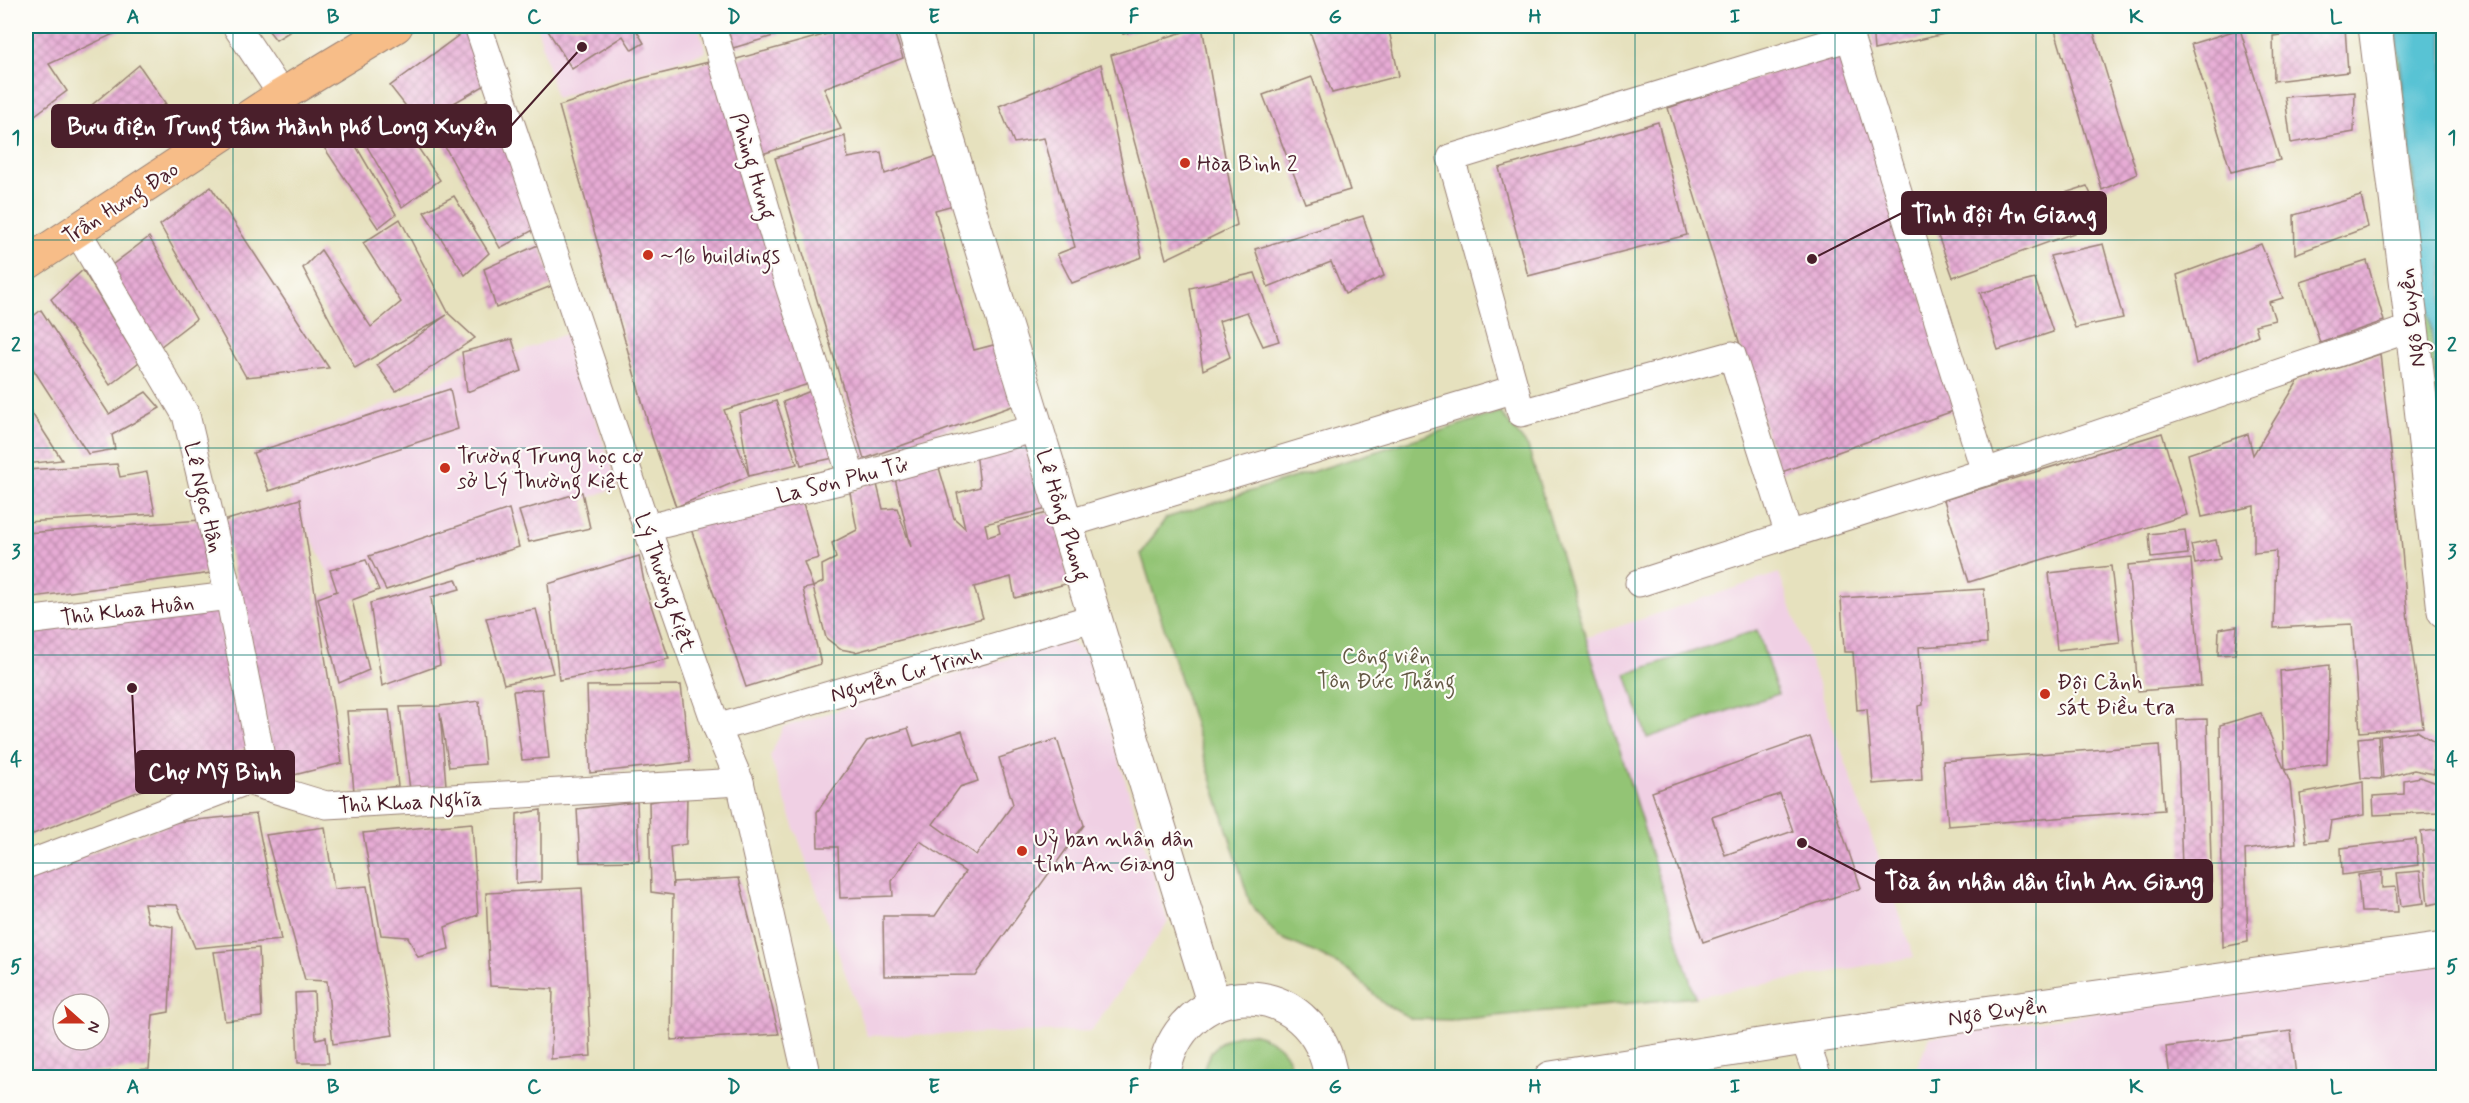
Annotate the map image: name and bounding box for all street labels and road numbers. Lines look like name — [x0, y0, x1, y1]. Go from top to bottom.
street label: Phùng Hưng — [720, 110, 782, 224]
street label: Trần Hưng Đạo — [58, 156, 186, 254]
street label: Ngô Quyền — [2393, 266, 2436, 369]
street label: Lê Ngọc Hân — [174, 439, 229, 556]
street label: Lê Hồng Phong — [1026, 446, 1095, 586]
street label: La Sơn Phu Tử — [774, 451, 911, 511]
street label: Lý Thường Kiệt — [624, 509, 701, 657]
street label: Thủ Khoa Huân — [59, 589, 196, 633]
street label: Nguyễn Cư Trinh — [827, 640, 987, 713]
street label: Thủ Khoa Nghĩa — [337, 785, 483, 824]
street label: Ngô Quyền — [1946, 992, 2049, 1037]

